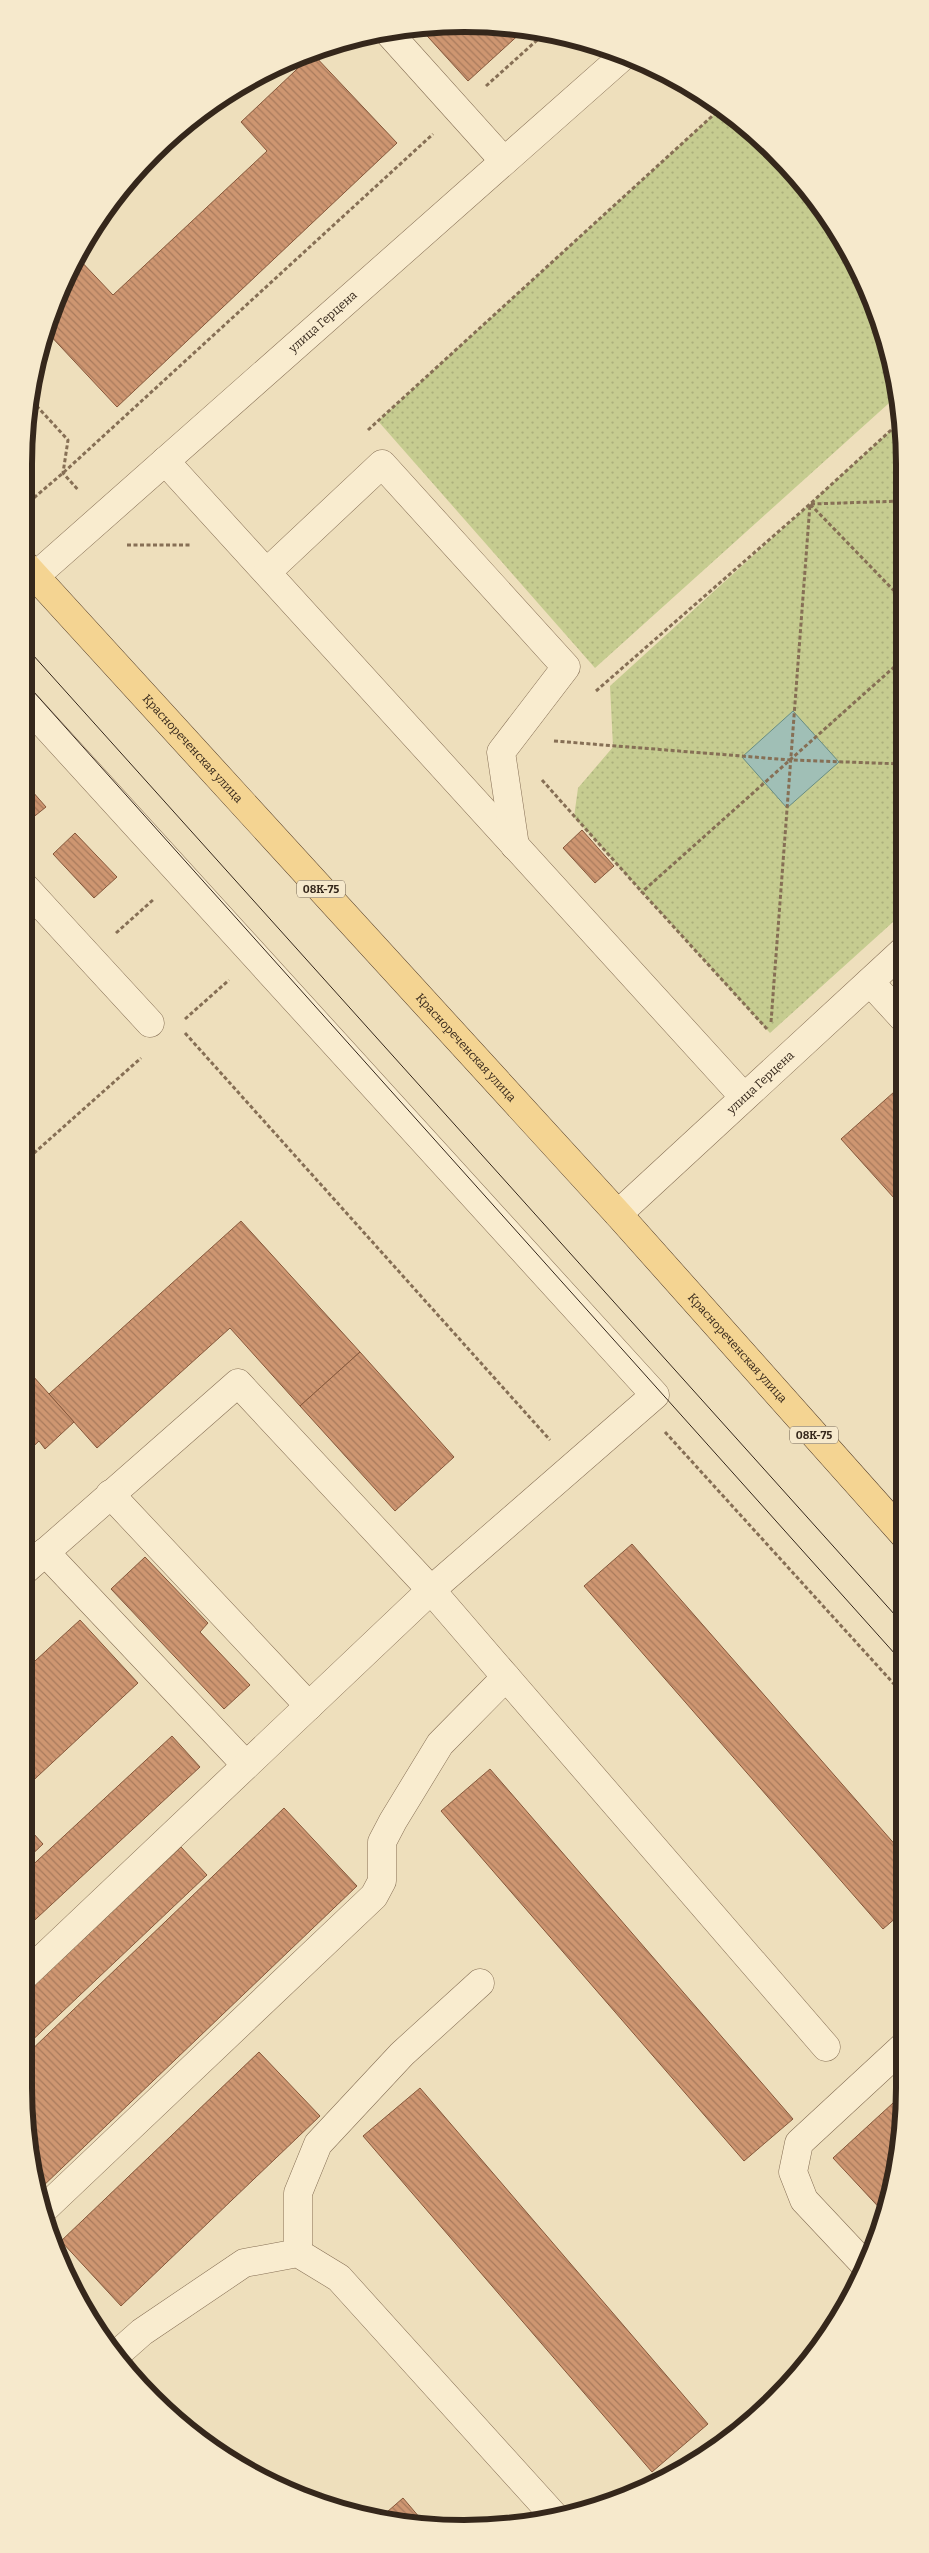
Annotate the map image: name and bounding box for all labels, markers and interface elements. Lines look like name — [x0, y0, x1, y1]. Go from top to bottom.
street label: улица Герцена — [285, 288, 360, 356]
street label: Краснореченская улица — [140, 692, 246, 806]
road number: 08К-75 — [297, 881, 345, 898]
street label: Краснореченская улица — [413, 991, 519, 1105]
street label: улица Герцена — [723, 1048, 797, 1117]
street label: Краснореченская улица — [685, 1290, 790, 1406]
road number: 08К-75 — [790, 1426, 838, 1444]

